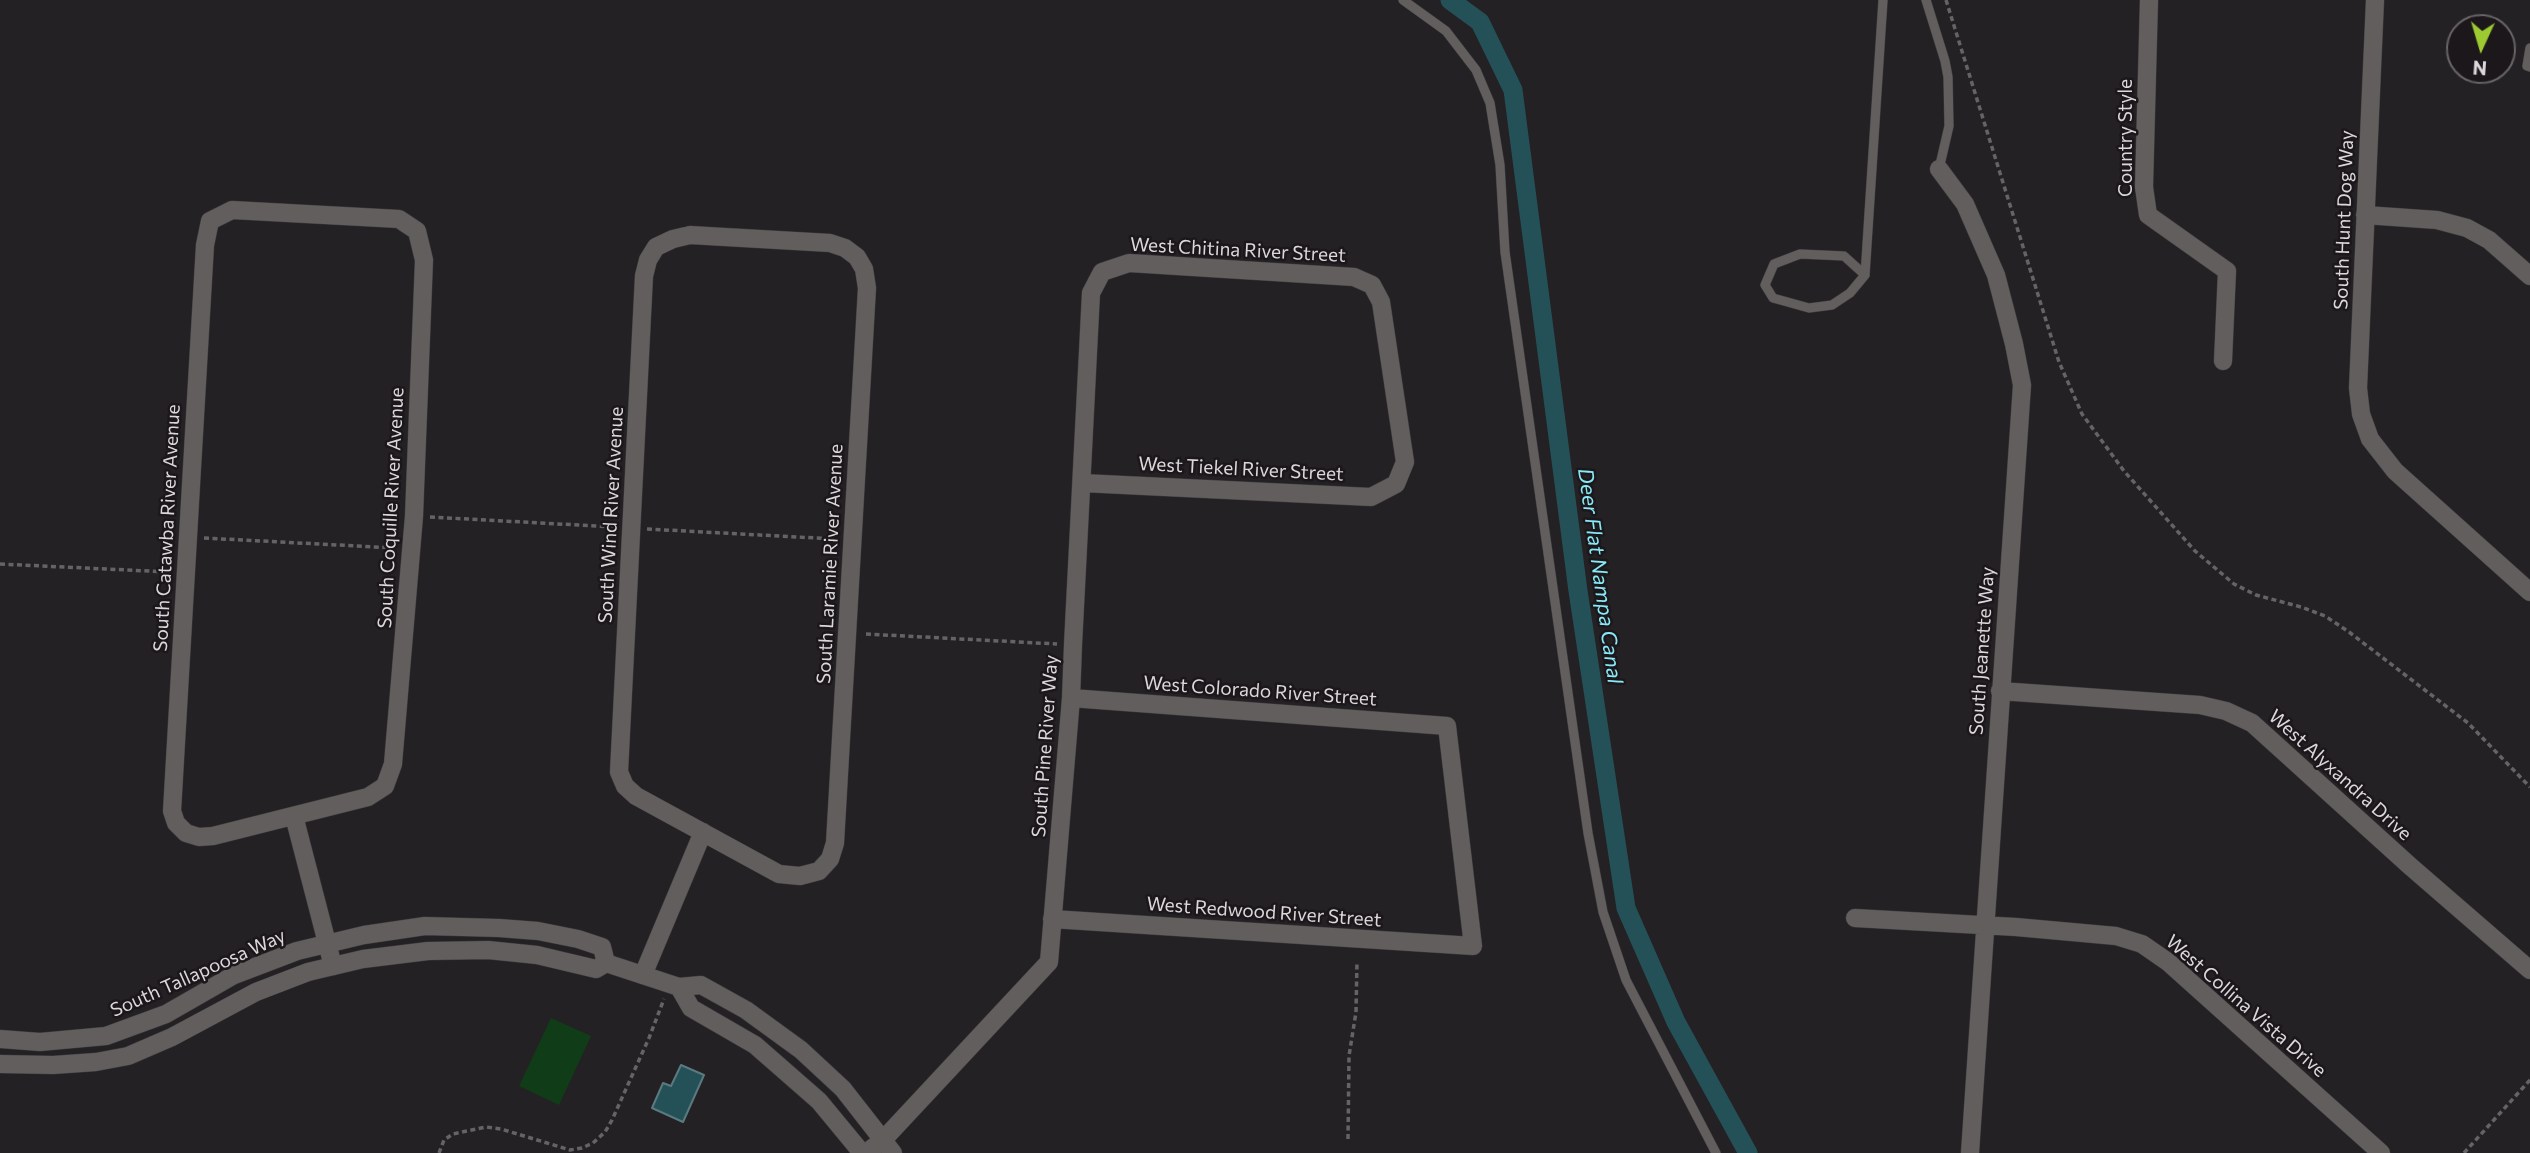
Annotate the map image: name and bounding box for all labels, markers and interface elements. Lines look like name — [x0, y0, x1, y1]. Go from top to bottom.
north arrow — [2446, 14, 2516, 84]
text: N — [2472, 56, 2488, 80]
street label: Country Style — [2115, 79, 2137, 197]
street label: South Hunt Dog Way — [2329, 130, 2359, 310]
street label: West Chitina River Street — [1130, 233, 1346, 267]
street label: South Coquille River Avenue — [373, 387, 409, 629]
street label: South Catawba River Avenue — [149, 404, 185, 652]
street label: South Wind River Avenue — [594, 406, 628, 624]
street label: South Laramie River Avenue — [812, 443, 848, 685]
street label: West Tiekel River Street — [1138, 452, 1344, 486]
water label: Deer Flat Nampa Canal — [1572, 467, 1628, 685]
street label: South Jeanette Way — [1965, 566, 1999, 736]
street label: South Pine River Way — [1027, 654, 1063, 838]
street label: West Colorado River Street — [1143, 671, 1377, 711]
street label: West Alyxandra Drive — [2264, 705, 2416, 845]
street label: West Redwood River Street — [1146, 892, 1382, 932]
street label: South Tallapoosa Way — [107, 924, 289, 1022]
street label: West Collina Vista Drive — [2161, 930, 2331, 1082]

